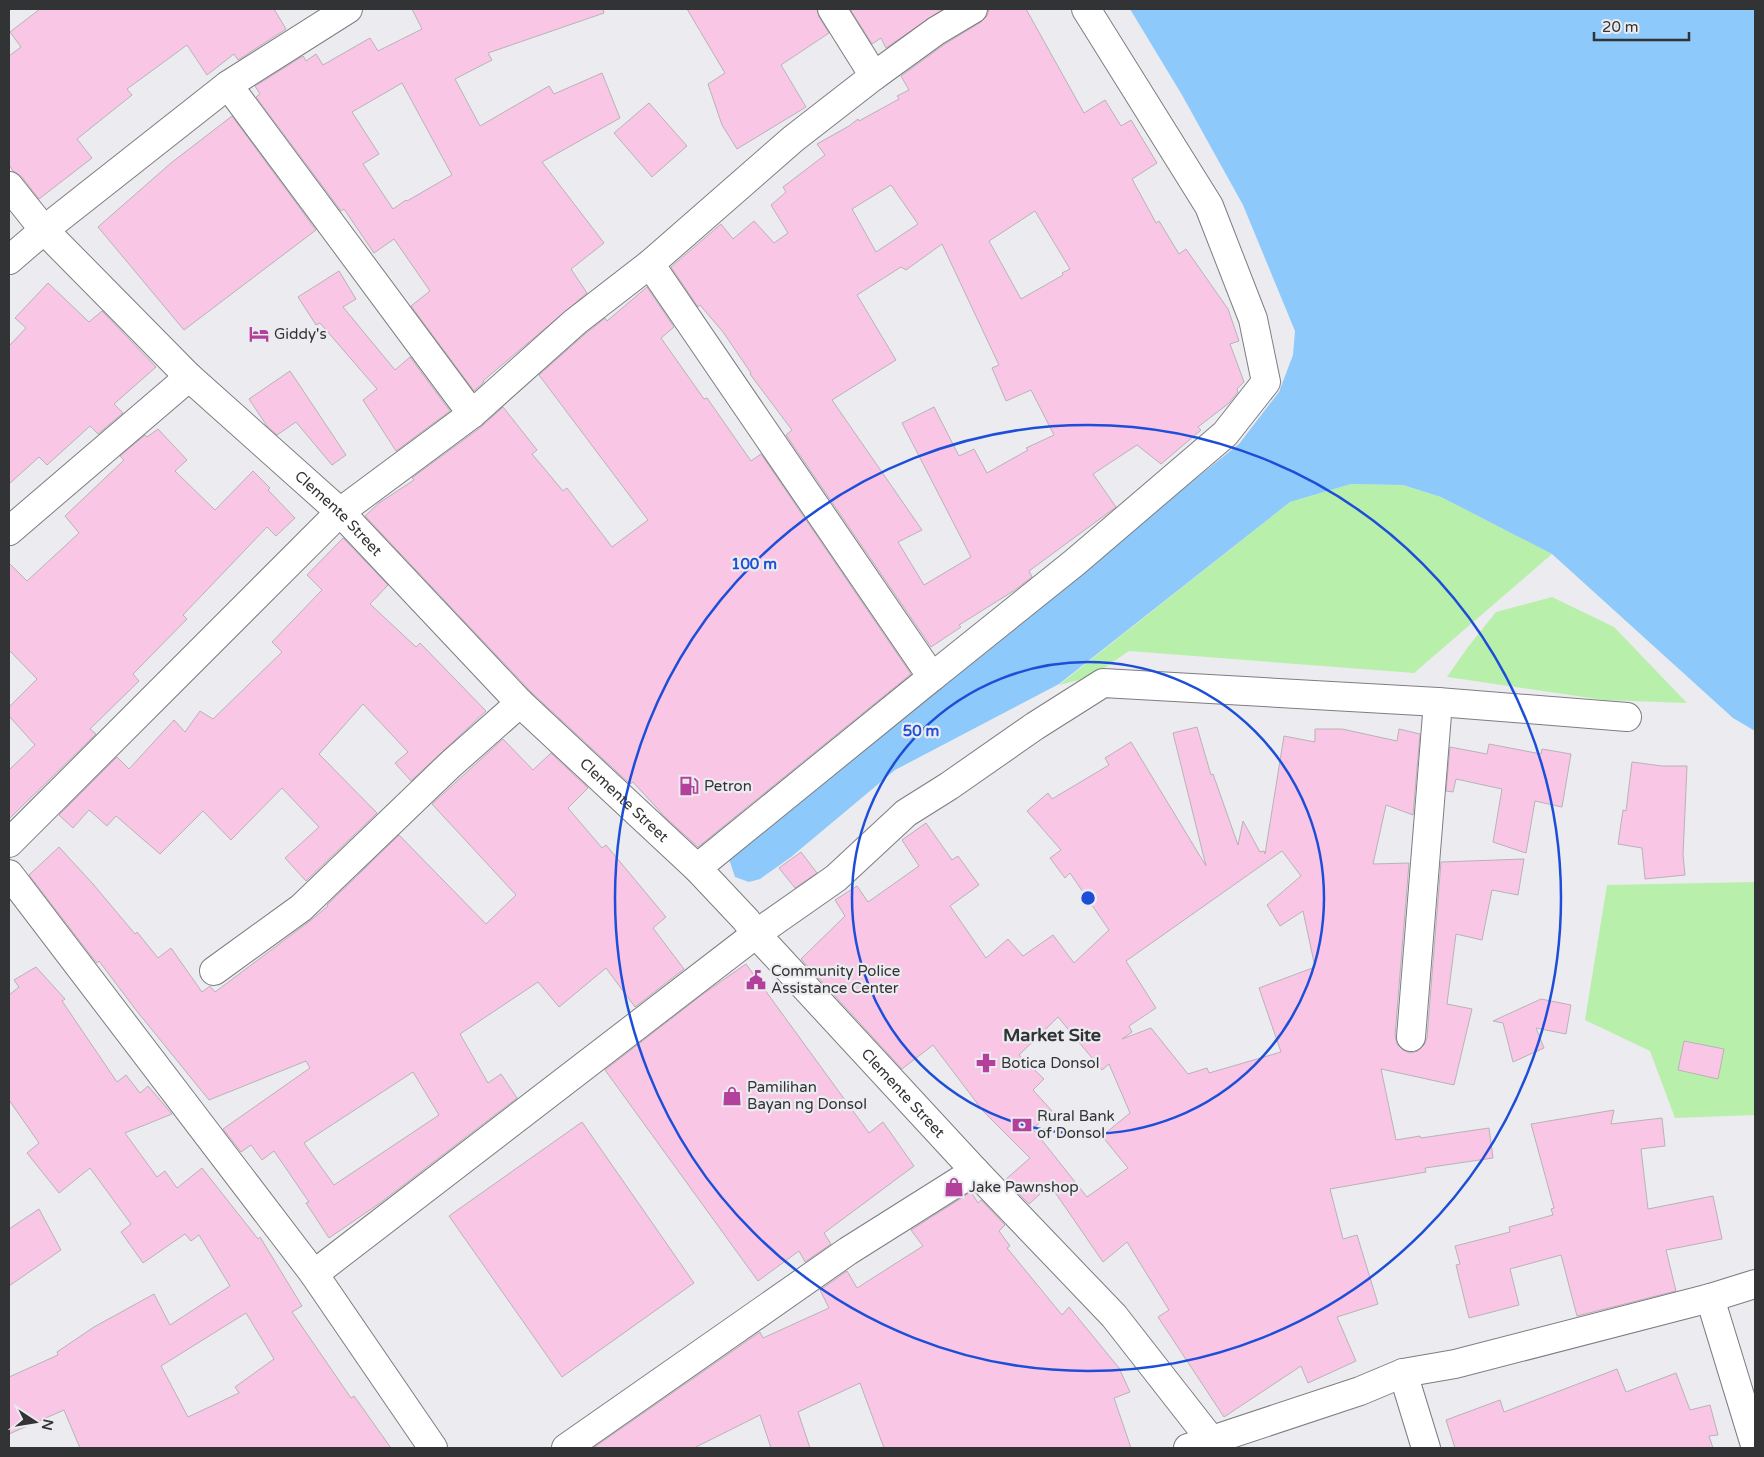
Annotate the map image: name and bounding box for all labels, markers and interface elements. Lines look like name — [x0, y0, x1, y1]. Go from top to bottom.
scale bar — [1594, 10, 1689, 42]
text: 20 m — [1602, 18, 1639, 36]
hotel icon: Giddy's — [248, 323, 270, 345]
place label: Giddy's — [274, 325, 327, 343]
street label: Clemente Street — [291, 467, 386, 560]
text: 100 m — [731, 555, 777, 573]
text: 50 m — [903, 722, 939, 740]
street label: Clemente Street — [576, 754, 672, 846]
fuel station icon: Petron — [678, 775, 700, 797]
place label: Petron — [704, 777, 752, 795]
centre of rings — [1079, 889, 1097, 907]
place label: Community Police Assistance Center — [771, 962, 900, 997]
public building icon: Community Police Assistance Center — [745, 969, 767, 991]
district label: Market Site — [1003, 1024, 1101, 1046]
street label: Clemente Street — [857, 1045, 949, 1142]
pharmacy icon: Botica Donsol — [975, 1052, 997, 1074]
place label: Botica Donsol — [1001, 1054, 1099, 1072]
place label: Pamilihan Bayan ng Donsol — [747, 1078, 867, 1113]
shop icon: Pamilihan Bayan ng Donsol — [721, 1085, 743, 1107]
place label: Rural Bank of Donsol — [1037, 1107, 1115, 1142]
bank icon: Rural Bank of Donsol — [1011, 1114, 1033, 1136]
shop icon: Jake Pawnshop — [943, 1176, 965, 1198]
place label: Jake Pawnshop — [969, 1178, 1079, 1196]
north arrow — [10, 1397, 60, 1447]
text: N — [38, 1417, 57, 1432]

